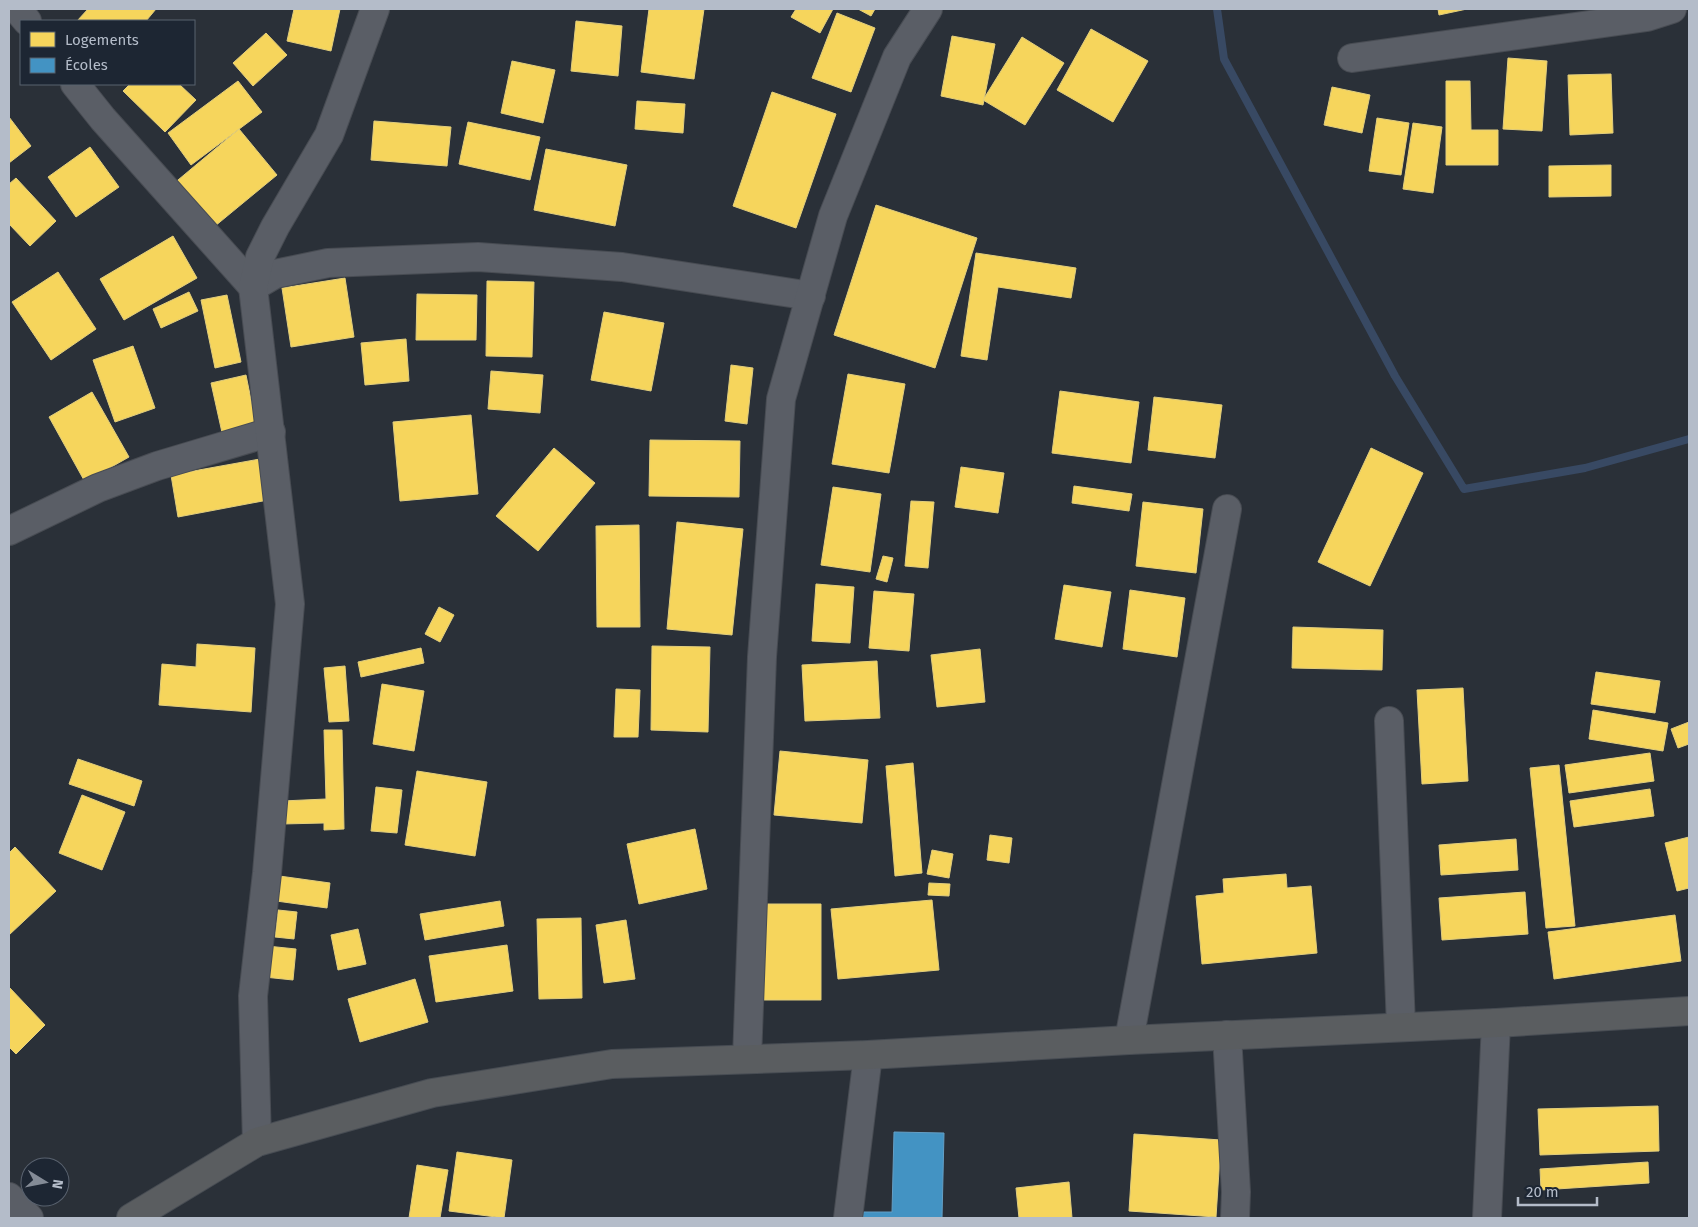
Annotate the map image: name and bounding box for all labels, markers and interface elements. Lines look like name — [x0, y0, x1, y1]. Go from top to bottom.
legend — [20, 20, 195, 85]
text: Logements — [65, 31, 139, 49]
text: Écoles — [65, 56, 108, 74]
north arrow — [20, 1157, 70, 1207]
scale bar — [1518, 1174, 1597, 1206]
text: N — [48, 1178, 66, 1190]
text: 20 m — [1526, 1183, 1559, 1201]

